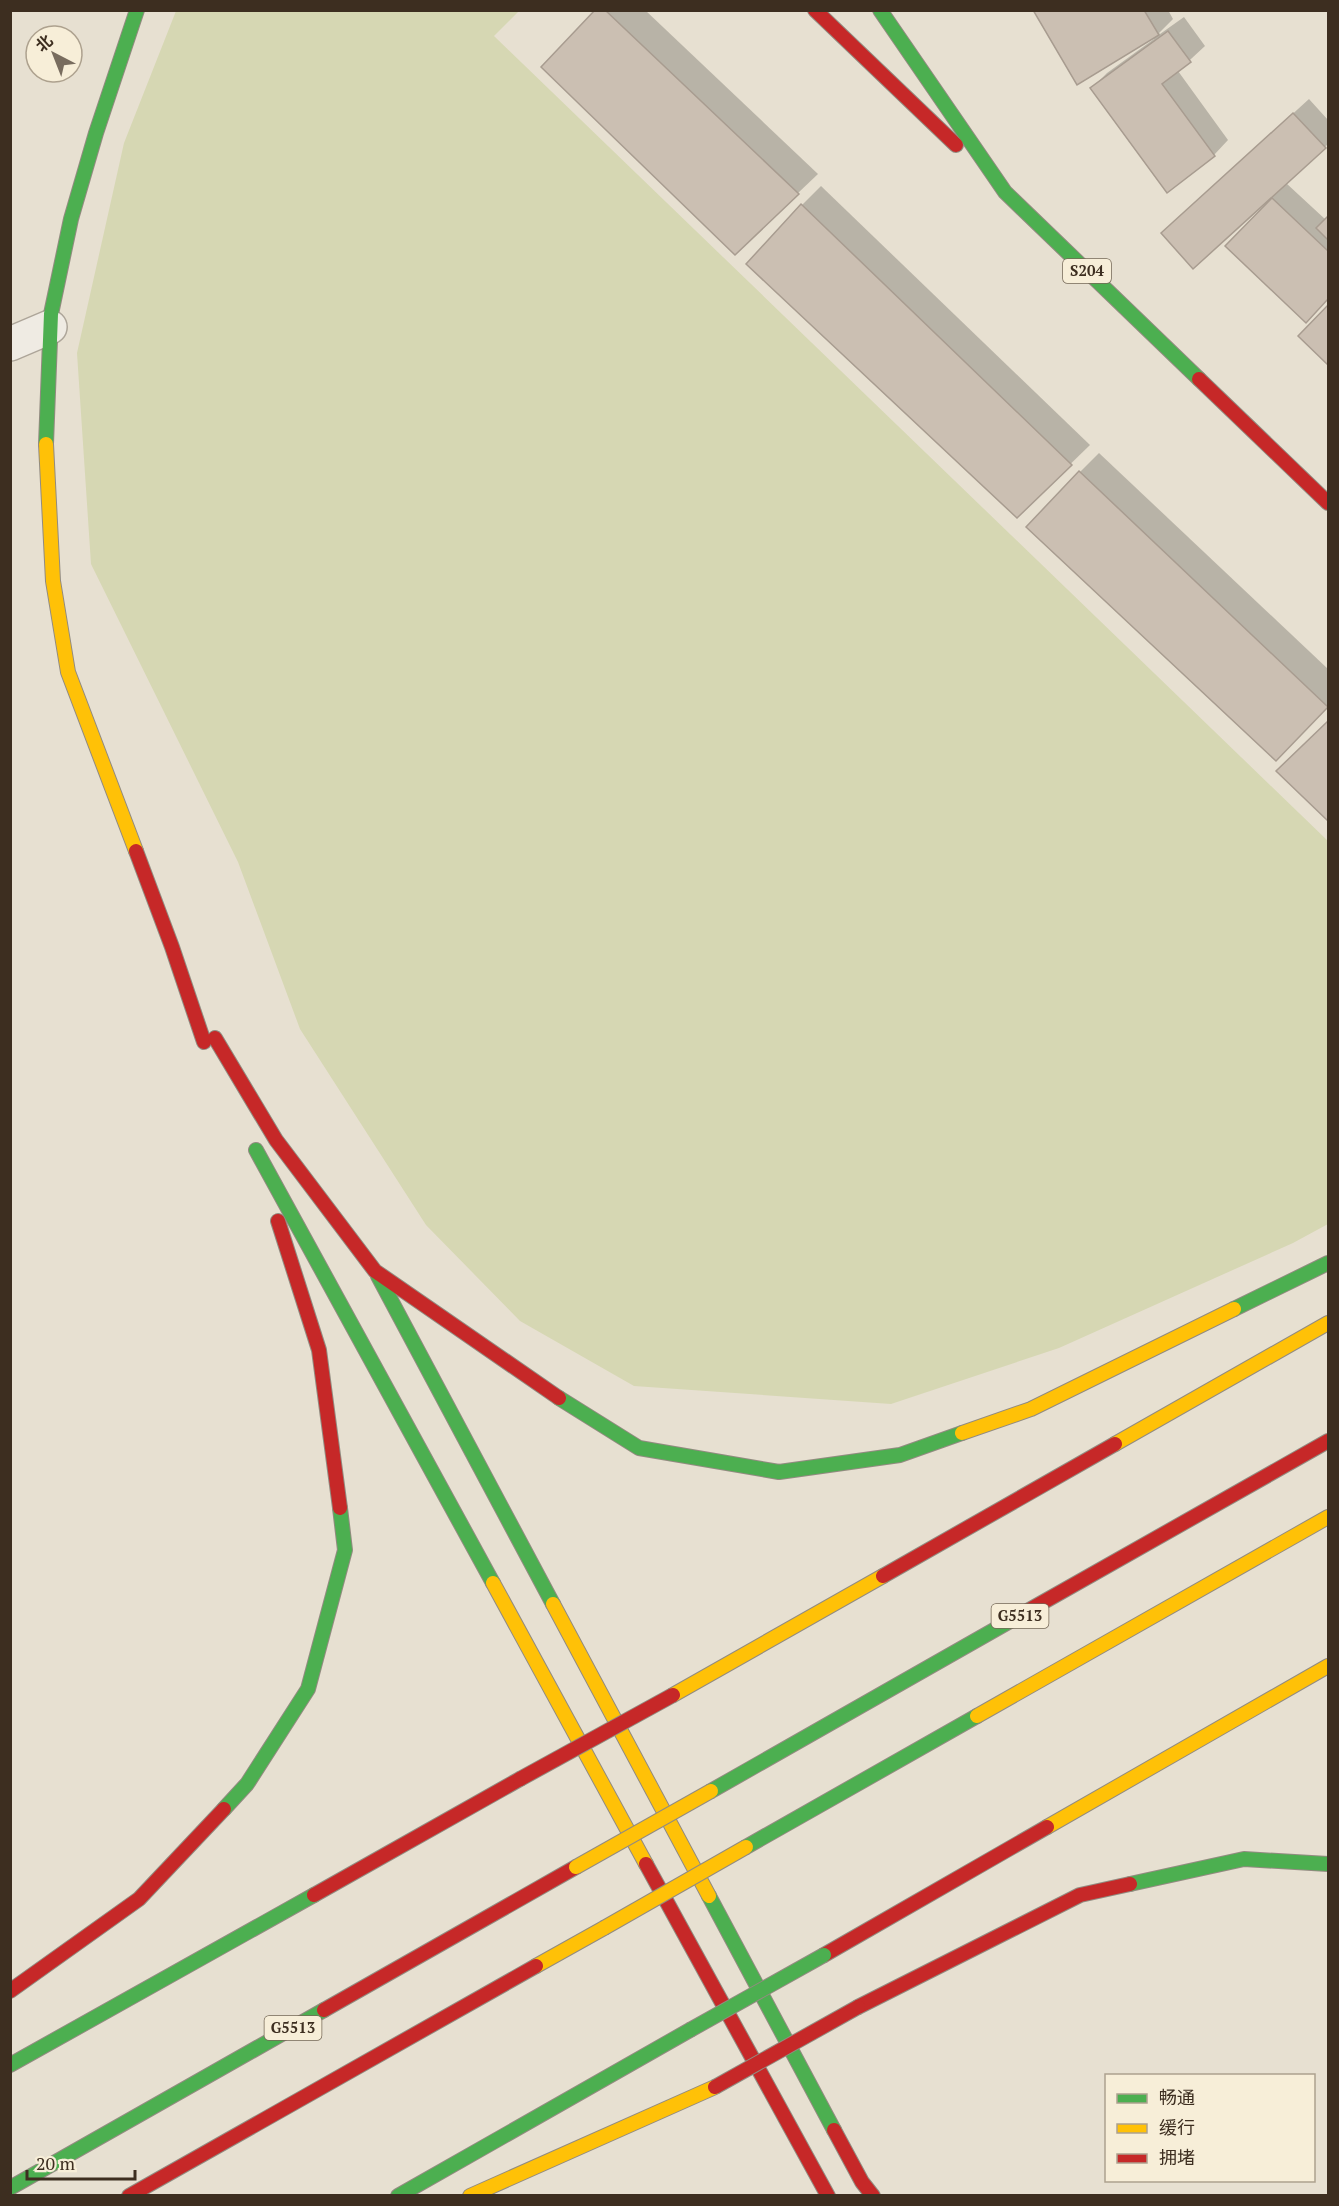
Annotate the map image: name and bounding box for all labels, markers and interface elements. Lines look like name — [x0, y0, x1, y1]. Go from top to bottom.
north arrow — [24, 24, 84, 84]
text: 北 — [31, 29, 57, 56]
road number: S204 — [1063, 259, 1111, 283]
road number: G5513 — [992, 1604, 1048, 1628]
road number: G5513 — [264, 2016, 322, 2040]
legend — [1105, 2074, 1315, 2182]
text: 畅通 — [1159, 2085, 1195, 2109]
text: 缓行 — [1159, 2115, 1195, 2139]
scale bar — [27, 2143, 135, 2181]
text: 拥堵 — [1159, 2145, 1195, 2169]
text: 20 m — [36, 2151, 76, 2175]

